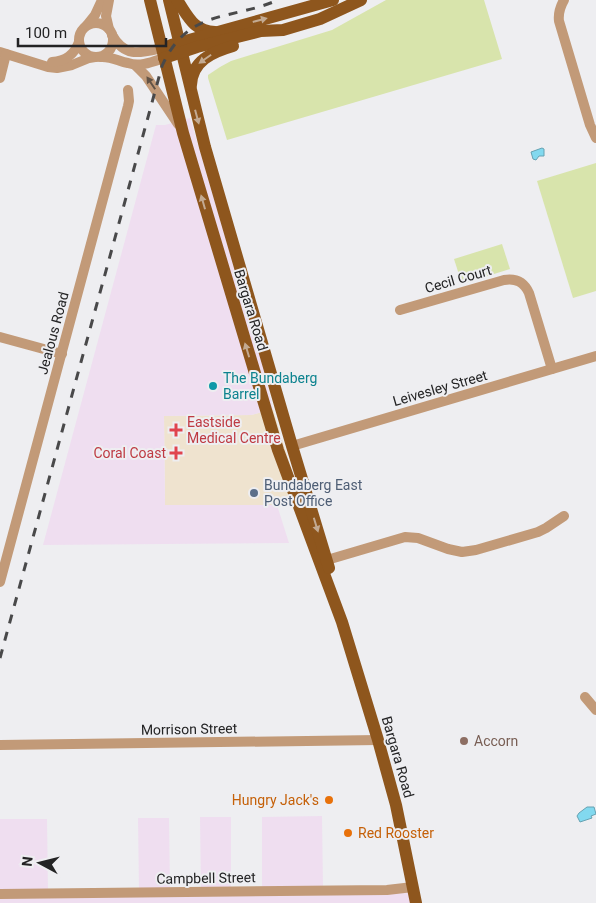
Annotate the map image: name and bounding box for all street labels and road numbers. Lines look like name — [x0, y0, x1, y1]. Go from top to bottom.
street label: Cecil Court — [423, 262, 494, 296]
street label: Bargara Road — [231, 267, 271, 353]
street label: Jealous Road — [34, 290, 72, 376]
street label: Leivesley Street — [391, 367, 489, 409]
street label: Bargara Road — [379, 714, 417, 800]
street label: Morrison Street — [141, 720, 238, 738]
street label: Campbell Street — [156, 869, 256, 887]

